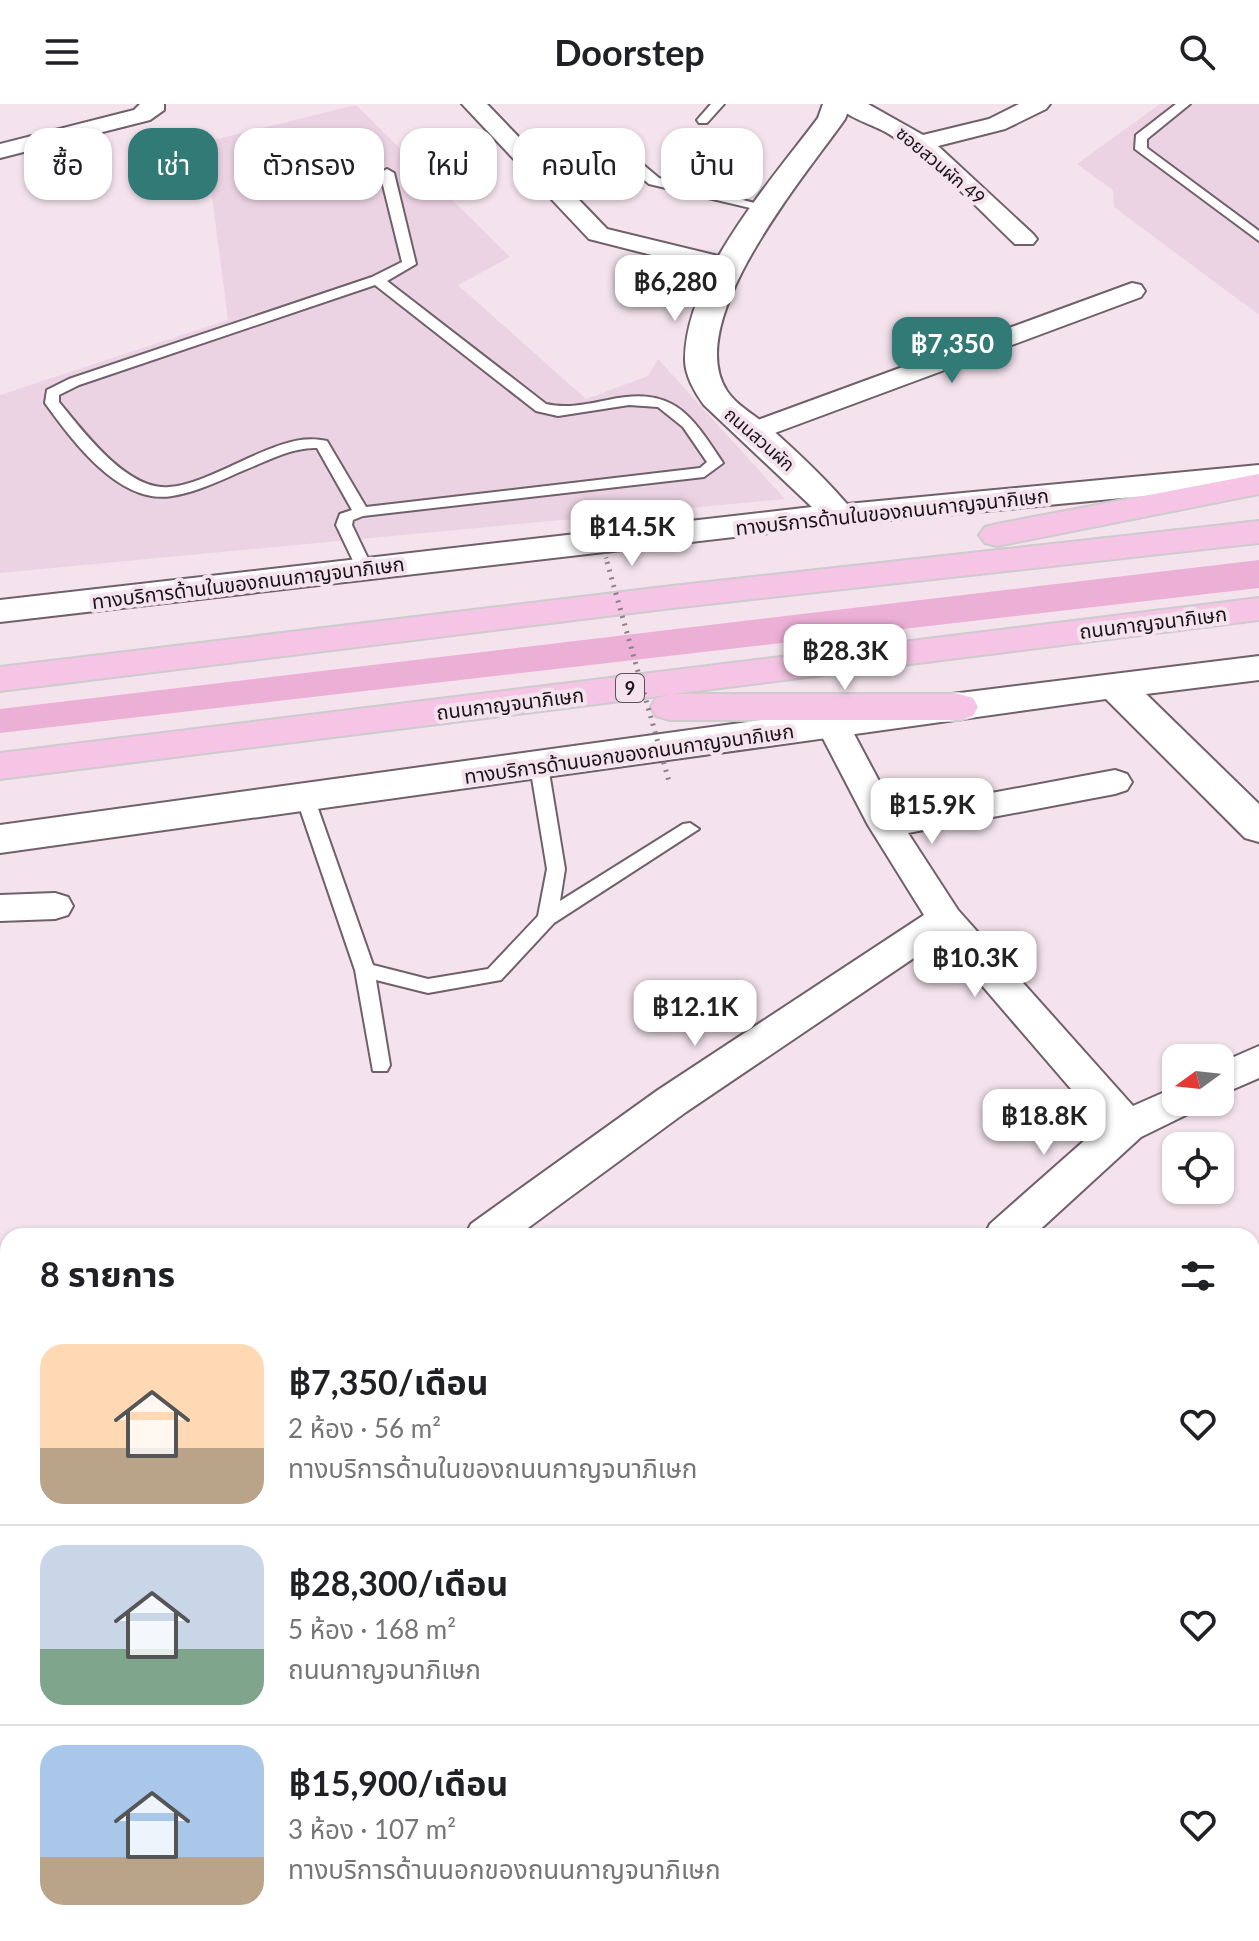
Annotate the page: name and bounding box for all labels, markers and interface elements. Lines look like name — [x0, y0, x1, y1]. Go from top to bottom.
icon: menu — [40, 30, 84, 74]
text: Doorstep — [554, 30, 705, 74]
icon: search — [1175, 30, 1219, 74]
street label: ซอยสวนผัก 49 — [892, 121, 990, 209]
chip: ซื้อ — [24, 128, 112, 200]
chip: เช่า — [128, 128, 218, 200]
chip: ตัวกรอง — [234, 128, 384, 200]
chip: ใหม่ — [400, 128, 497, 200]
chip: คอนโด — [513, 128, 645, 200]
chip: บ้าน — [661, 128, 763, 200]
pin: ฿6,280 — [610, 255, 740, 323]
text: ฿6,280 — [633, 265, 717, 297]
pin: ฿7,350 — [887, 317, 1017, 385]
text: ฿7,350 — [910, 327, 994, 359]
street label: ถนนสวนผัก — [720, 403, 800, 475]
street label: ทางบริการด้านในของถนนกาญจนาภิเษก — [734, 483, 1050, 539]
pin: ฿14.5K — [567, 500, 697, 568]
text: ฿14.5K — [589, 510, 675, 542]
street label: ทางบริการด้านในของถนนกาญจนาภิเษก — [90, 551, 406, 613]
street label: ถนนกาญจนาภิเษก — [1078, 601, 1228, 643]
pin: ฿28.3K — [780, 624, 910, 692]
text: ฿28.3K — [802, 634, 888, 666]
road number: 9 — [616, 674, 644, 702]
street label: ถนนกาญจนาภิเษก — [435, 682, 585, 724]
street label: ทางบริการด้านนอกของถนนกาญจนาภิเษก — [463, 718, 795, 788]
pin: ฿15.9K — [867, 778, 997, 846]
text: ฿15.9K — [889, 788, 975, 820]
pin: ฿10.3K — [910, 931, 1040, 999]
text: ฿10.3K — [932, 941, 1018, 973]
pin: ฿12.1K — [630, 980, 760, 1048]
text: ฿12.1K — [652, 990, 738, 1022]
north arrow — [1162, 1044, 1234, 1116]
map controls — [1162, 1044, 1234, 1204]
pin: ฿18.8K — [979, 1089, 1109, 1157]
text: ฿18.8K — [1001, 1099, 1087, 1131]
button: locate — [1162, 1132, 1234, 1204]
text: 8 รายการ — [40, 1253, 175, 1294]
icon: filters — [1176, 1254, 1220, 1298]
text: ฿7,350/เดือน — [288, 1361, 489, 1402]
icon: home — [104, 1376, 200, 1472]
icon: heart — [1176, 1402, 1220, 1446]
text: 2 ห้อง · 56 m² — [288, 1412, 441, 1444]
text: ทางบริการด้านในของถนนกาญจนาภิเษก — [288, 1452, 697, 1484]
text: ฿28,300/เดือน — [288, 1562, 508, 1603]
icon: home — [104, 1577, 200, 1673]
icon: heart — [1176, 1603, 1220, 1647]
text: 5 ห้อง · 168 m² — [288, 1613, 456, 1645]
text: ถนนกาญจนาภิเษก — [288, 1653, 481, 1685]
text: ฿15,900/เดือน — [288, 1762, 508, 1803]
icon: home — [104, 1777, 200, 1873]
icon: heart — [1176, 1803, 1220, 1847]
text: 3 ห้อง · 107 m² — [288, 1813, 456, 1845]
text: ทางบริการด้านนอกของถนนกาญจนาภิเษก — [288, 1853, 721, 1885]

